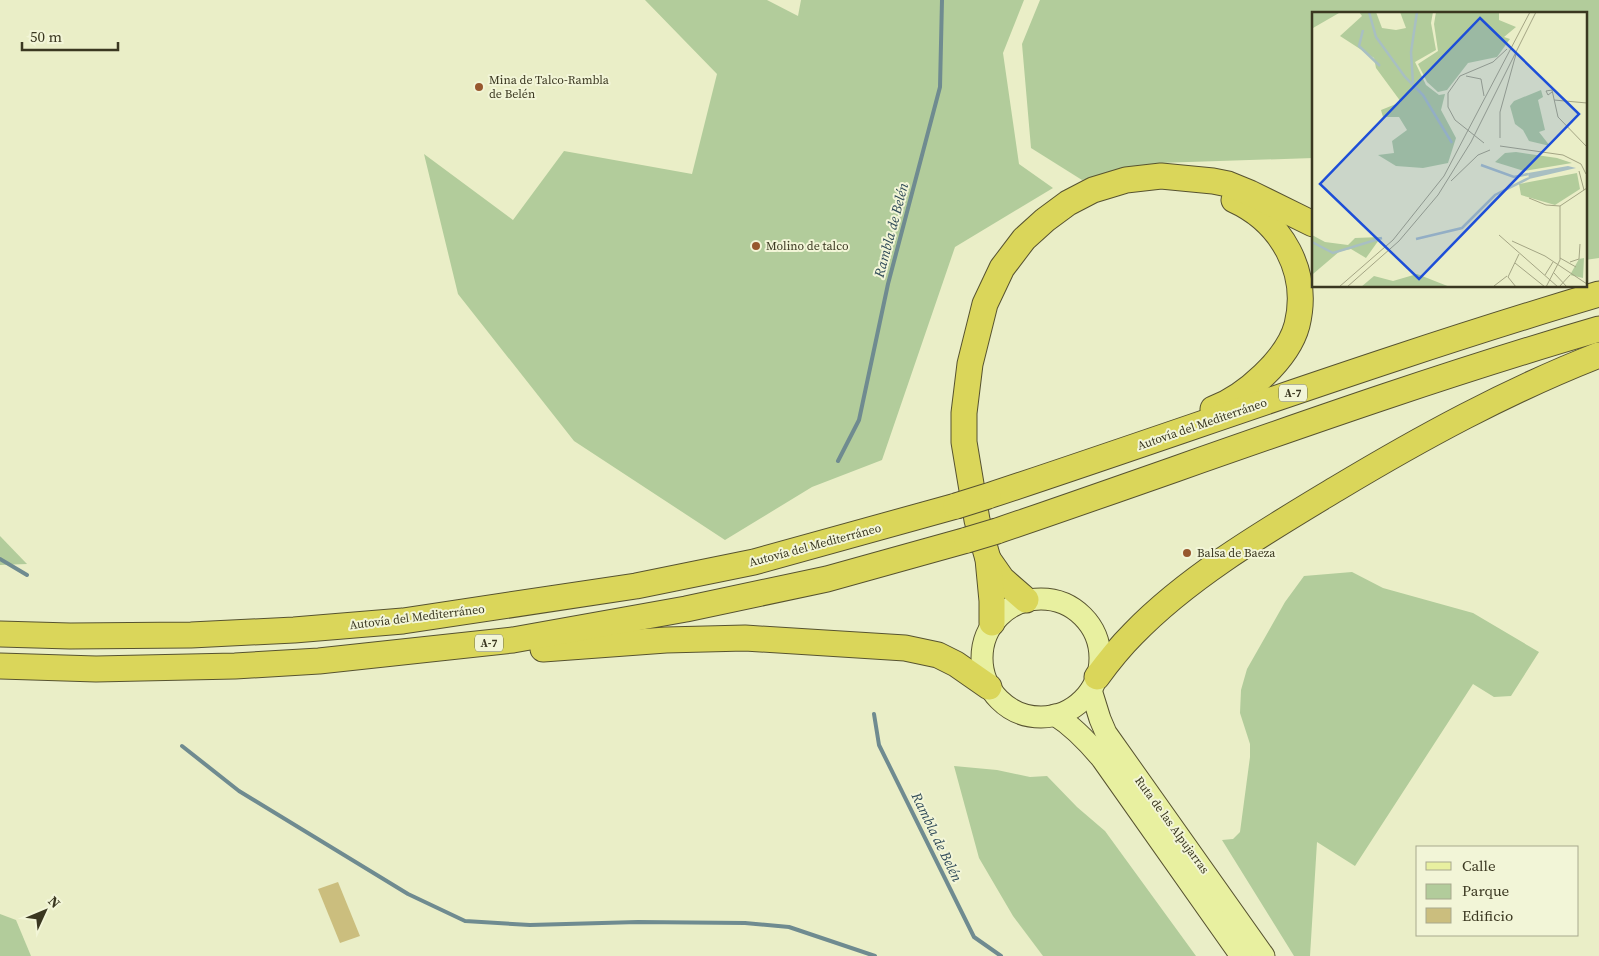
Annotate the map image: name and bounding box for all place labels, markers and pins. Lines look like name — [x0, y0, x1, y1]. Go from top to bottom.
place label: Mina de Talco-Rambla de Belén — [489, 72, 610, 102]
marker: Mina de Talco-Rambla de Belén — [473, 81, 485, 93]
place label: Molino de talco — [766, 238, 849, 254]
marker: Molino de talco — [750, 240, 762, 252]
place label: Balsa de Baeza — [1197, 545, 1276, 561]
marker: Balsa de Baeza — [1181, 547, 1193, 559]

